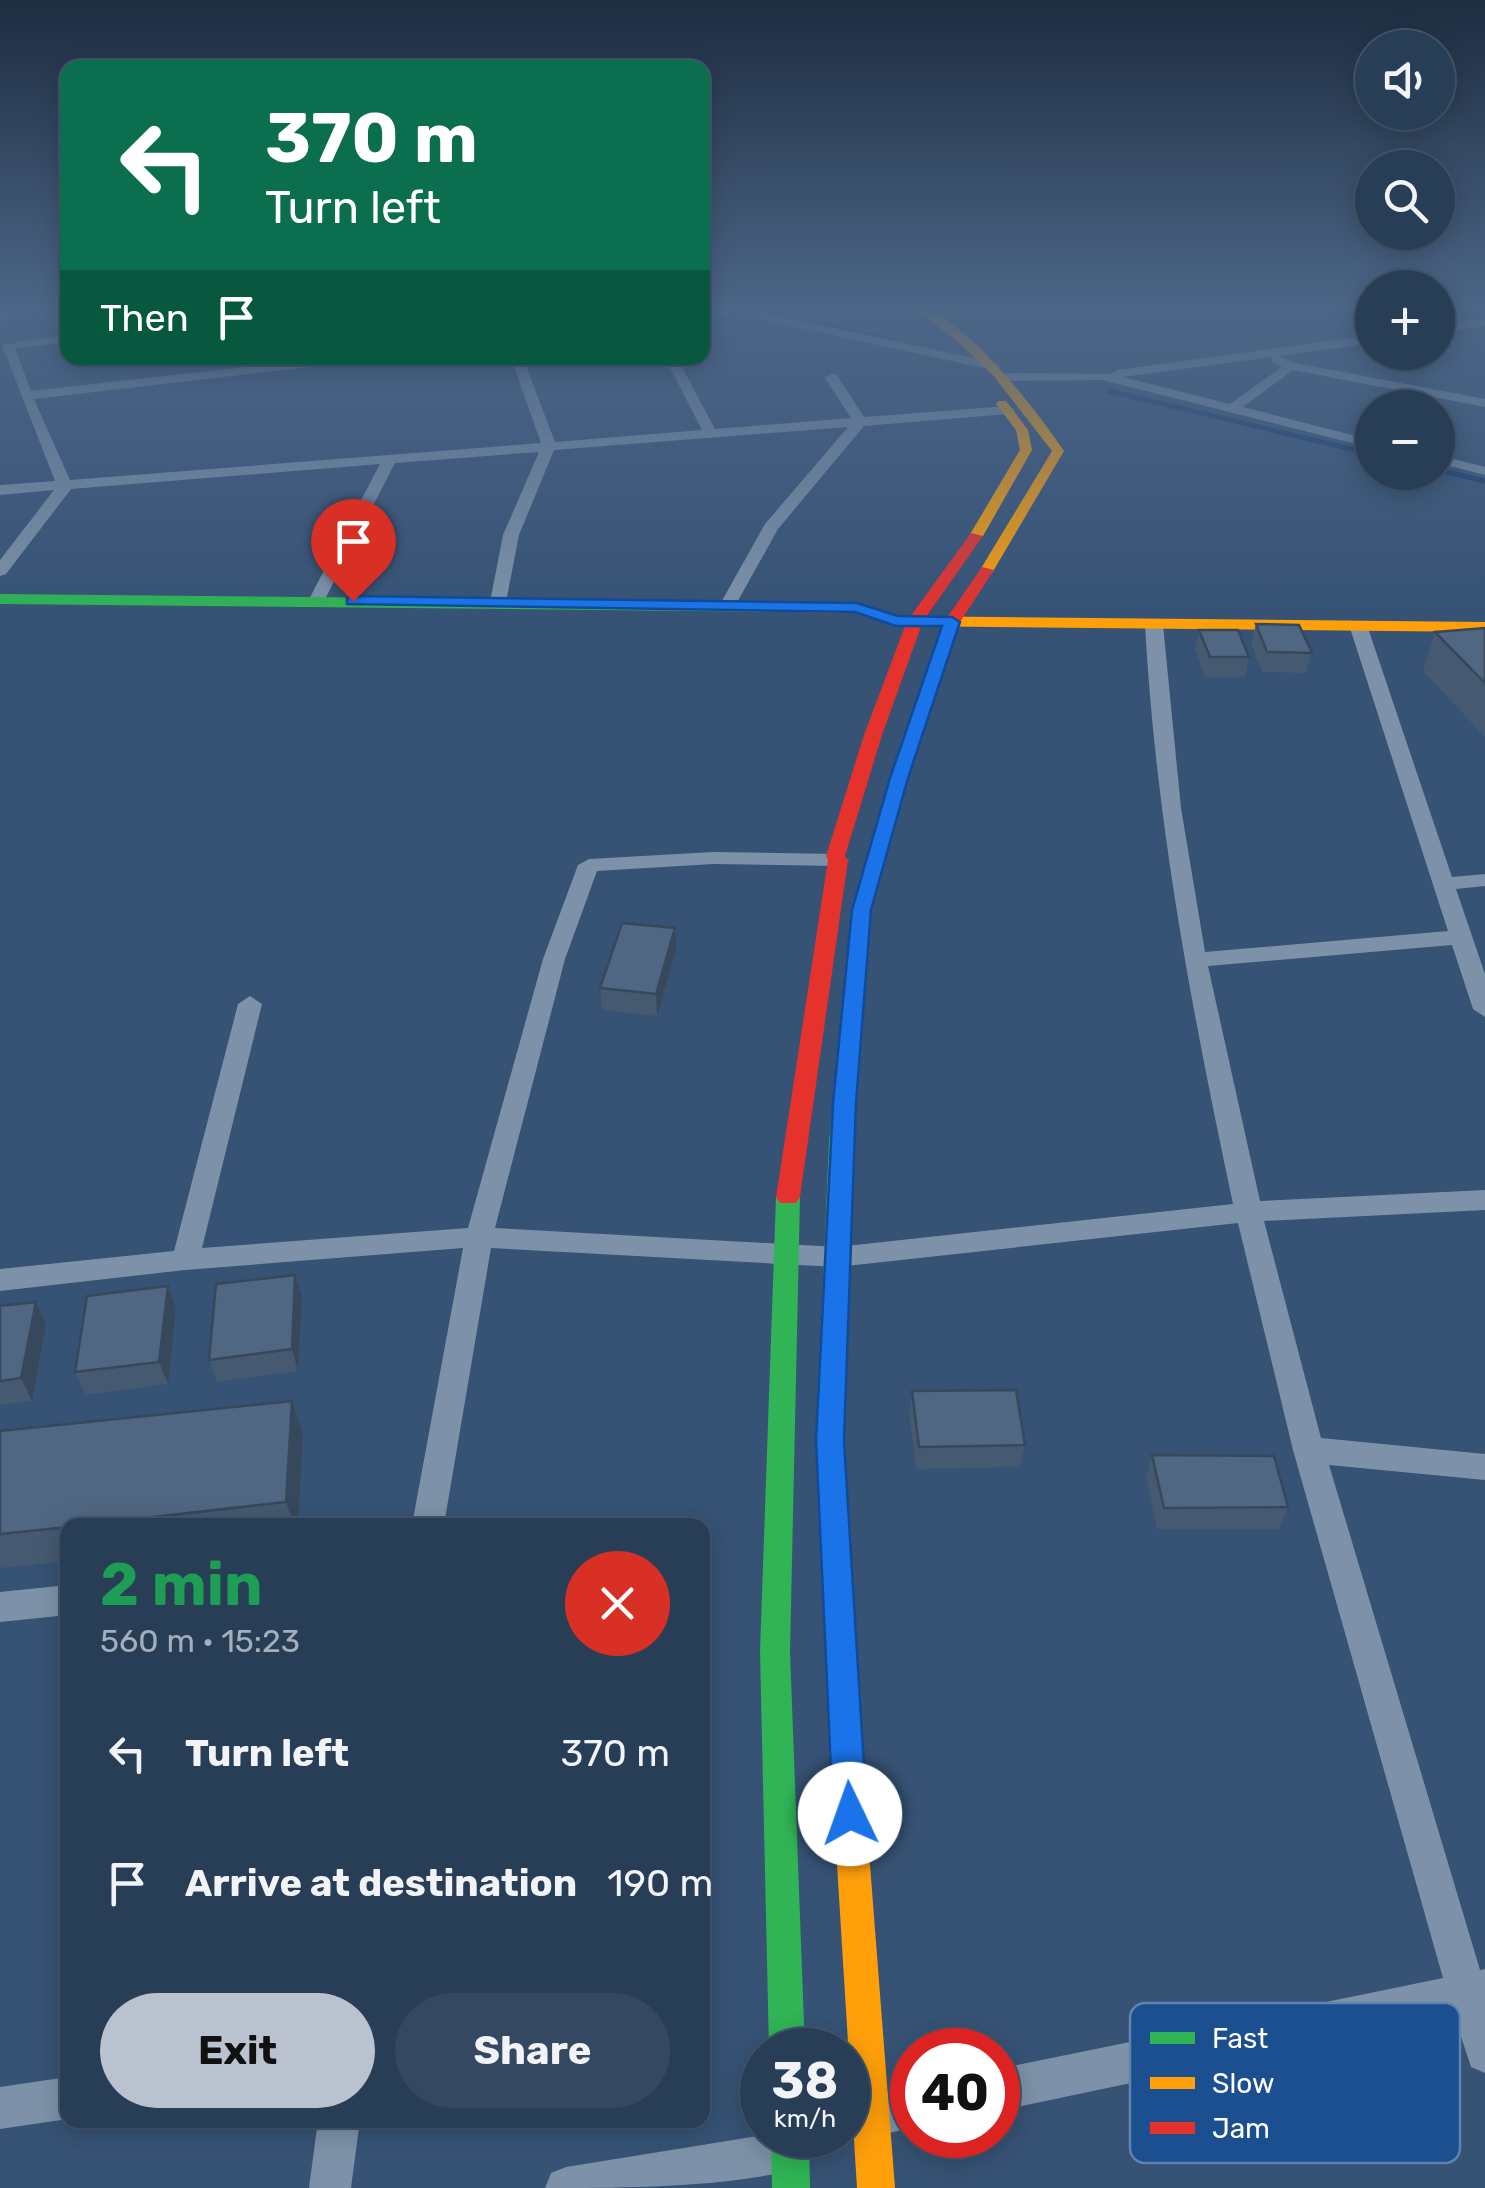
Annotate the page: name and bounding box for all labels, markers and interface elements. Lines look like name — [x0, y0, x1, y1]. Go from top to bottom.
map controls — [1355, 30, 1455, 490]
button: sound — [1355, 30, 1455, 130]
text: 370 m — [265, 97, 478, 180]
icon: left — [100, 100, 230, 230]
button: search — [1355, 150, 1455, 250]
text: Turn left — [265, 181, 441, 234]
button: + — [1355, 270, 1455, 370]
icon: arrive — [209, 290, 264, 345]
text: Then — [100, 295, 189, 341]
button: − — [1355, 390, 1455, 490]
pin — [311, 499, 396, 602]
icon: arrive — [326, 514, 381, 569]
text: 2 min — [100, 1549, 262, 1620]
button: close — [565, 1551, 670, 1656]
text: 560 m · 15:23 — [100, 1622, 300, 1660]
icon: left — [100, 1726, 155, 1781]
text: Turn left — [185, 1730, 349, 1776]
text: 370 m — [560, 1730, 670, 1776]
position arrow — [798, 1762, 902, 1866]
icon: arrive — [100, 1856, 155, 1911]
text: Arrive at destination — [185, 1860, 577, 1906]
text: 190 m — [607, 1860, 713, 1906]
button: Exit — [100, 1993, 375, 2108]
button: Share — [395, 1993, 670, 2108]
legend — [1130, 2003, 1460, 2163]
text: Fast — [1212, 2022, 1268, 2055]
speed limit sign: 40 — [890, 2028, 1020, 2158]
text: 38 — [772, 2051, 838, 2111]
text: Slow — [1212, 2067, 1274, 2100]
text: km/h — [774, 2104, 836, 2133]
text: Jam — [1212, 2112, 1270, 2145]

